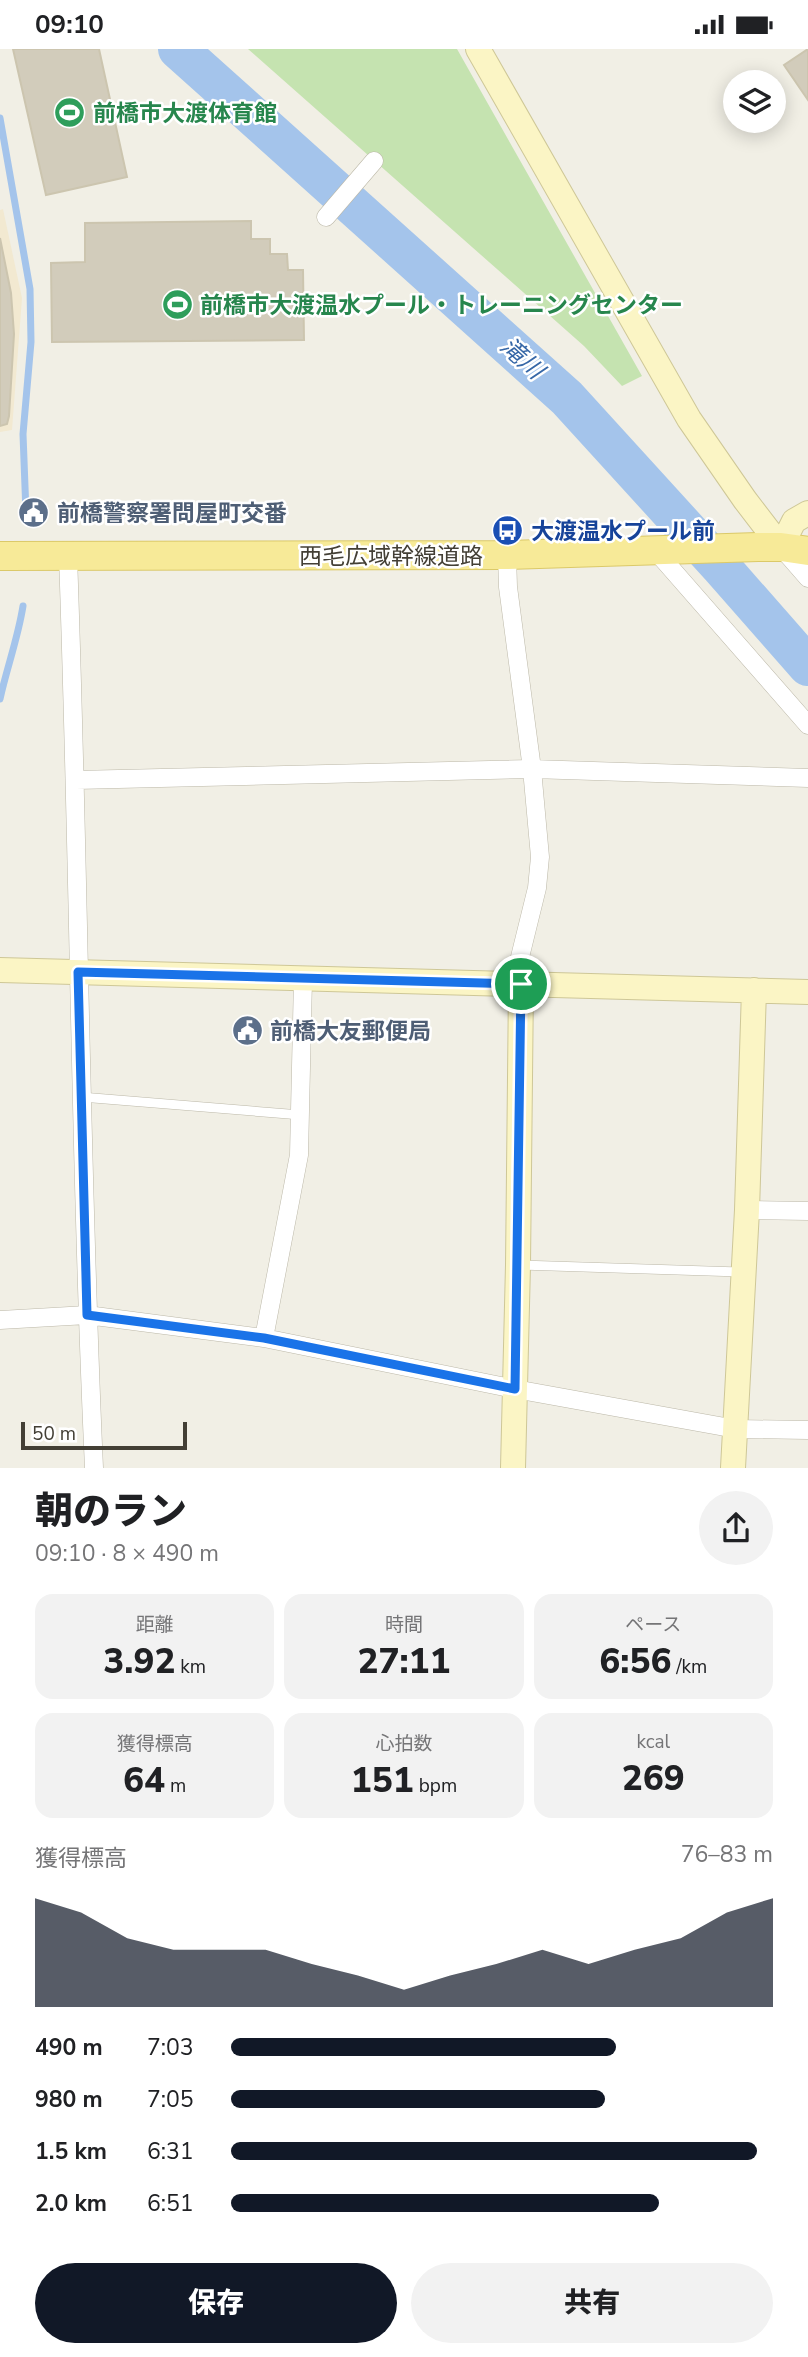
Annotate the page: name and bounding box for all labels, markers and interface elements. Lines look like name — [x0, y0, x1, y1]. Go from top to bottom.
text: 09:10 — [35, 7, 104, 42]
map controls — [723, 70, 786, 133]
button: layers — [723, 70, 786, 133]
sports icon: 前橋市大渡体育館 — [53, 96, 87, 130]
place label: 前橋市大渡体育館 — [93, 98, 277, 129]
sports icon: 前橋市大渡温水プール・トレーニングセンター — [160, 288, 194, 322]
place label: 前橋市大渡温水プール・トレーニングセンター — [200, 290, 683, 321]
water label: 滝川 — [493, 330, 553, 388]
public building icon: 前橋警察署問屋町交番 — [17, 496, 51, 530]
place label: 前橋警察署問屋町交番 — [57, 498, 287, 529]
bus stop icon: 大渡温水プール前 — [491, 514, 525, 548]
place label: 大渡温水プール前 — [531, 516, 715, 547]
street label: 西毛広域幹線道路 — [299, 541, 483, 572]
pin — [491, 954, 551, 1014]
icon: arrive — [502, 965, 540, 1003]
public building icon: 前橋大友郵便局 — [230, 1014, 264, 1048]
place label: 前橋大友郵便局 — [270, 1016, 431, 1047]
scale bar — [21, 1419, 187, 1451]
text: 50 m — [32, 1421, 76, 1447]
text: 朝のラン — [35, 1486, 187, 1537]
button: share — [699, 1491, 773, 1565]
text: 09:10 · 8 × 490 m — [35, 1538, 219, 1569]
text: 距離 — [136, 1612, 174, 1638]
text: 時間 — [385, 1612, 423, 1638]
text: ペース — [625, 1612, 681, 1638]
text: 3.92 — [103, 1638, 175, 1685]
text: 27:11 — [357, 1638, 451, 1685]
text: 6:56 — [599, 1638, 671, 1685]
text: km — [175, 1654, 206, 1680]
text: /km — [671, 1654, 707, 1680]
text: kcal — [636, 1729, 670, 1755]
text: 獲得標高 — [117, 1731, 193, 1757]
text: 心拍数 — [375, 1731, 433, 1757]
text: 269 — [622, 1755, 685, 1802]
text: 64 — [123, 1757, 165, 1804]
text: 151 — [351, 1757, 414, 1804]
text: m — [165, 1773, 186, 1799]
text: bpm — [414, 1773, 457, 1799]
text: 76–83 m — [681, 1839, 773, 1870]
text: 獲得標高 — [35, 1843, 127, 1874]
text: 490 m — [35, 2032, 103, 2063]
text: 7:03 — [147, 2032, 194, 2063]
text: 980 m — [35, 2084, 103, 2115]
text: 7:05 — [147, 2084, 194, 2115]
text: 1.5 km — [35, 2136, 107, 2167]
text: 6:31 — [147, 2136, 194, 2167]
text: 2.0 km — [35, 2188, 107, 2219]
text: 6:51 — [147, 2188, 194, 2219]
button: 保存 — [35, 2263, 397, 2343]
button: 共有 — [411, 2263, 773, 2343]

